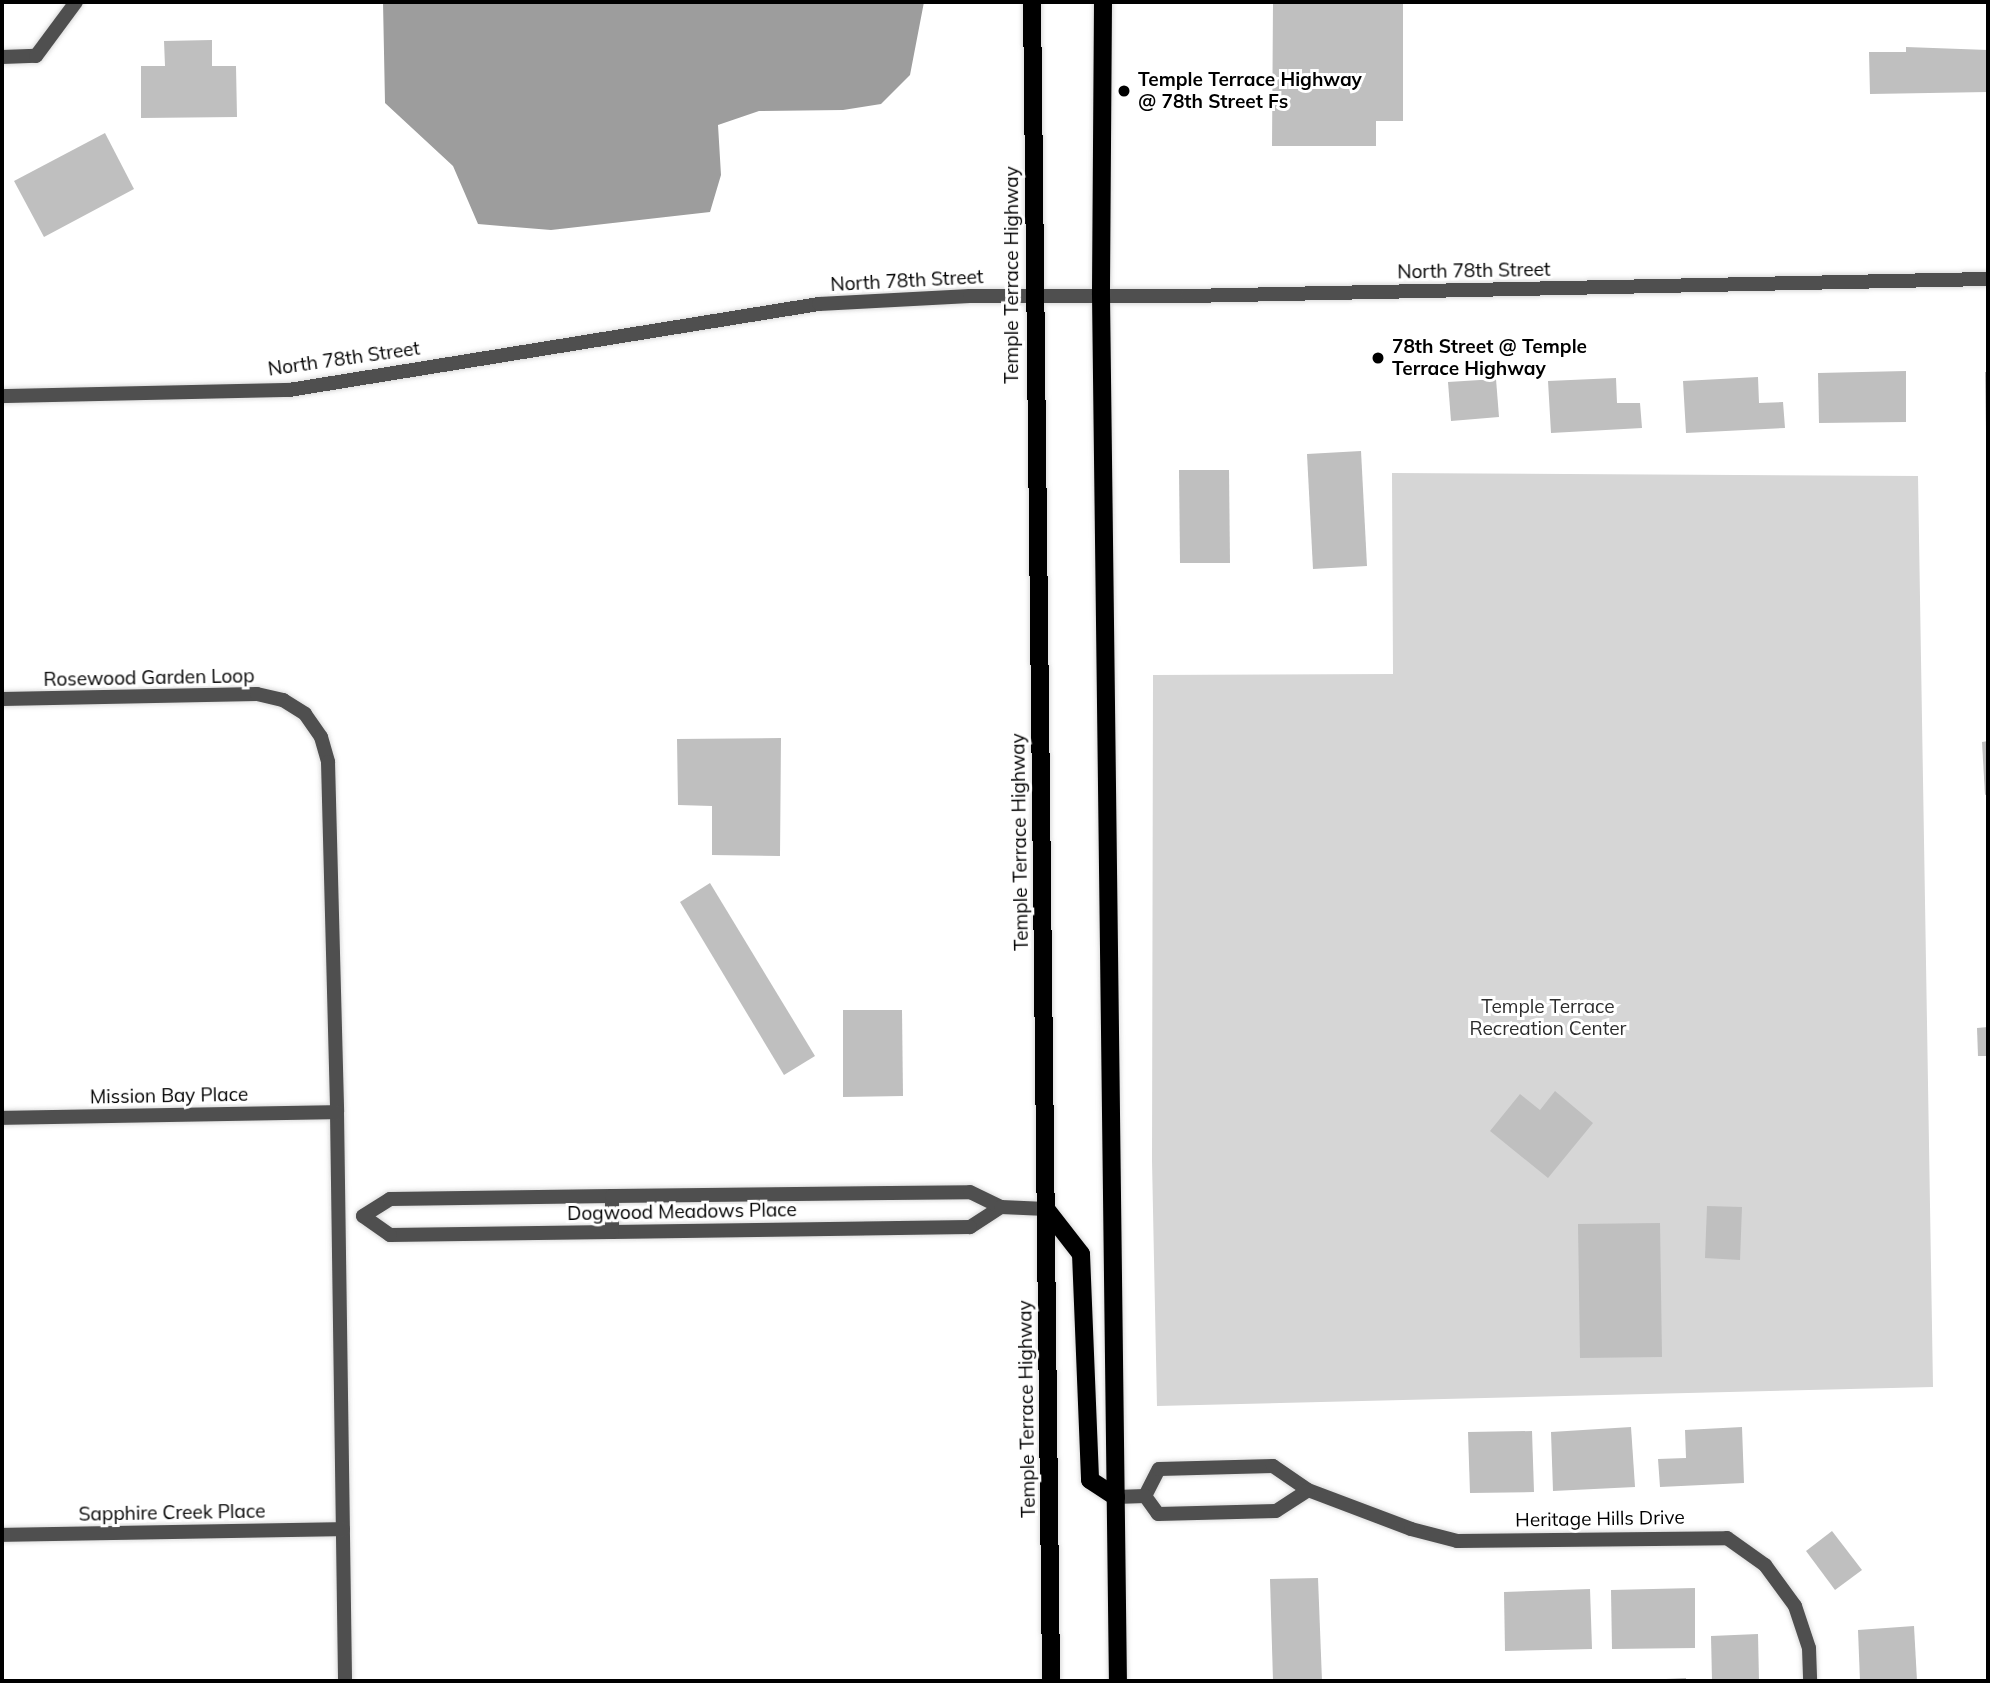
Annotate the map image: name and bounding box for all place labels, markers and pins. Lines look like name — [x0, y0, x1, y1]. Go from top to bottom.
place label: Temple Terrace Highway @ 78th Street Fs — [1138, 69, 1362, 113]
marker: Temple Terrace Highway @ 78th Street Fs — [1116, 83, 1132, 99]
place label: 78th Street @ Temple Terrace Highway — [1392, 336, 1587, 380]
marker: 78th Street @ Temple Terrace Highway — [1370, 350, 1386, 366]

